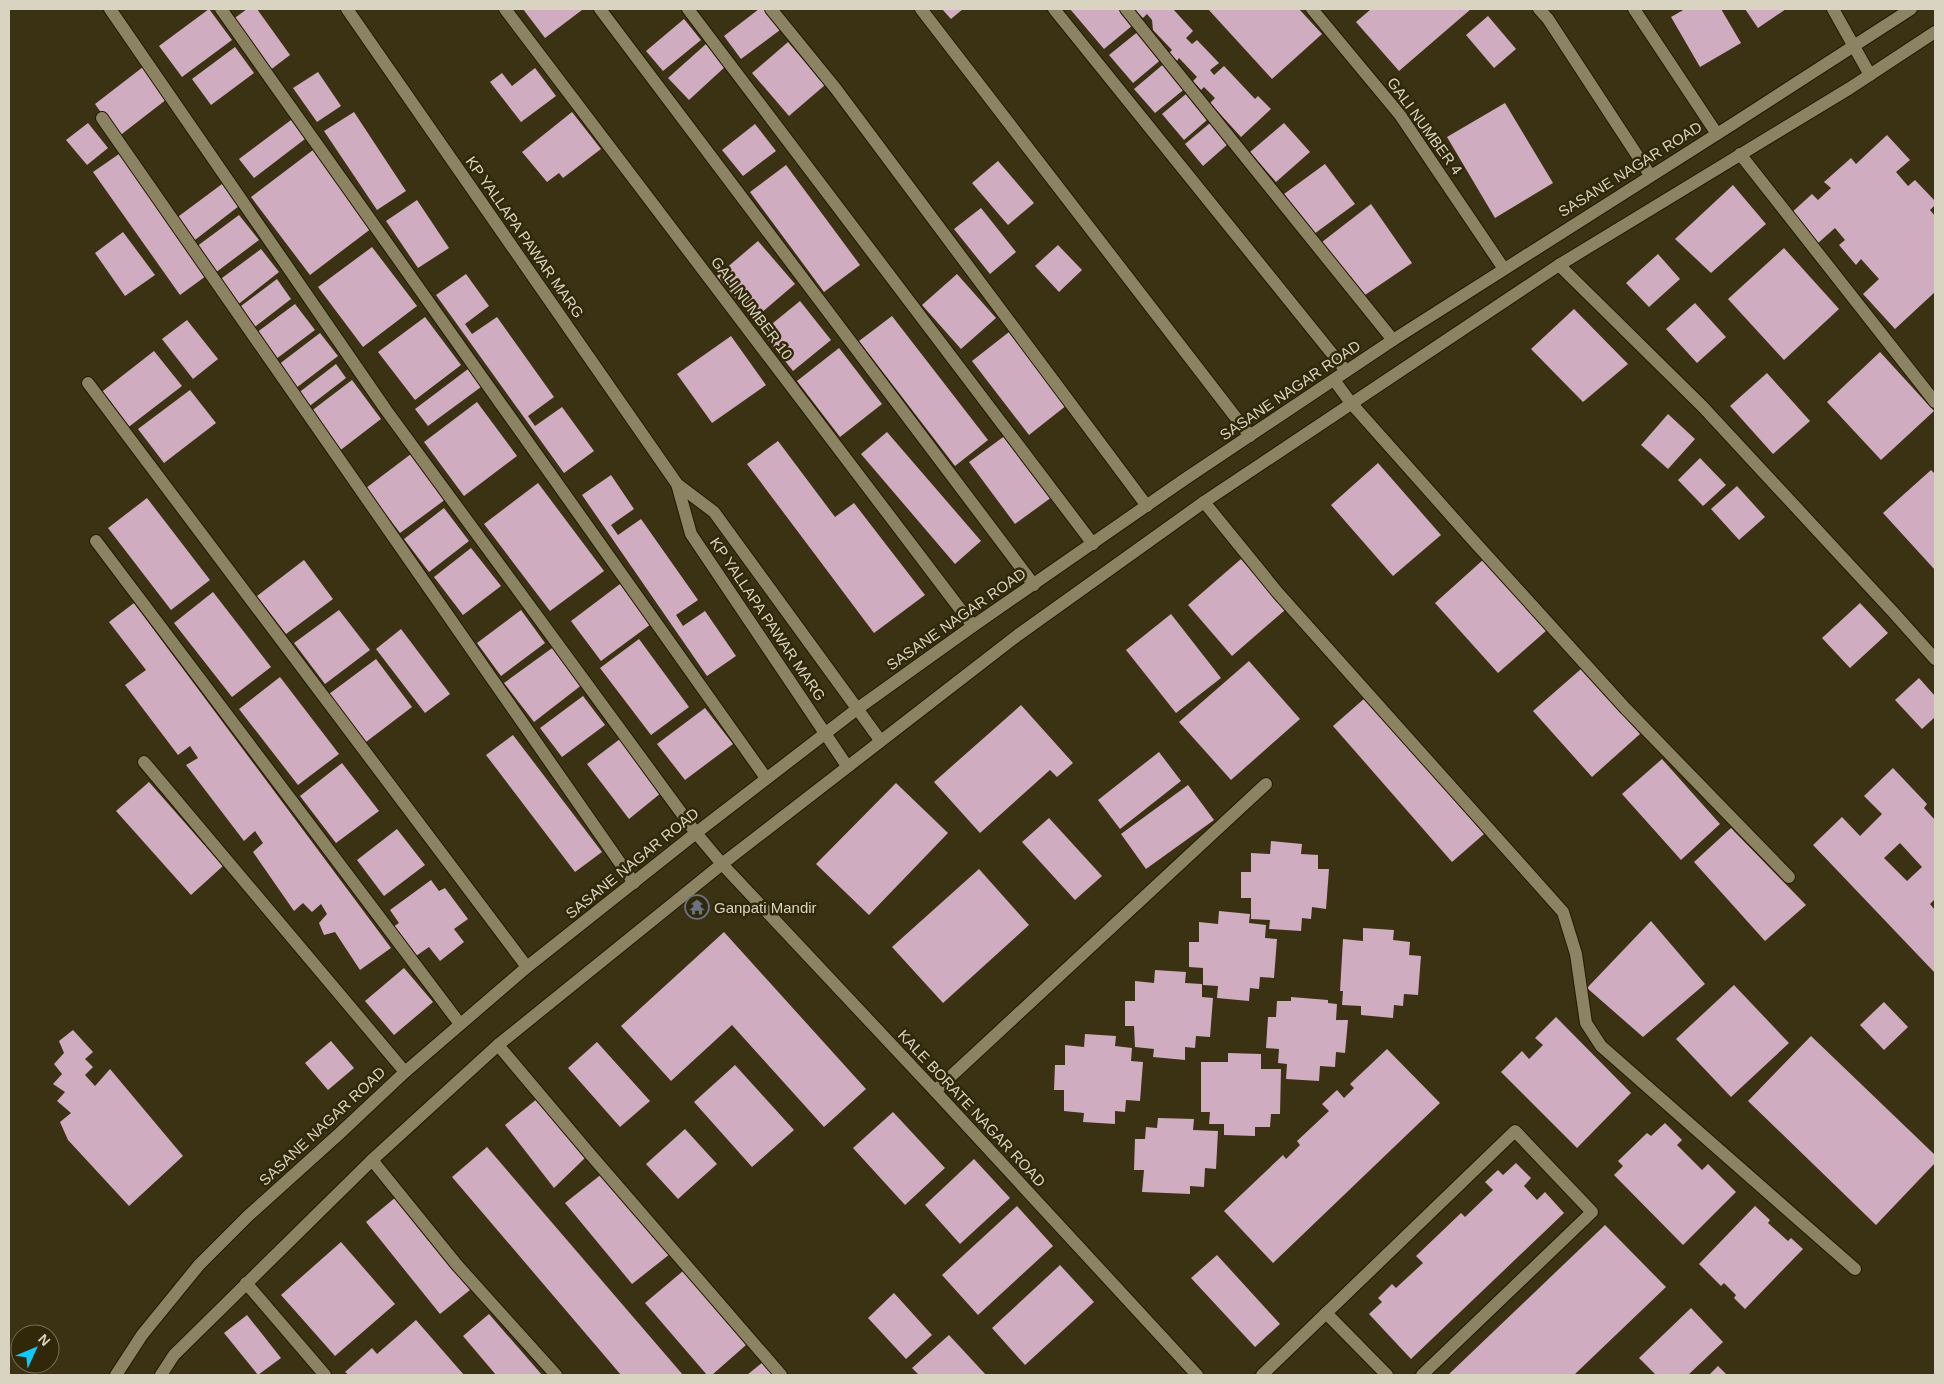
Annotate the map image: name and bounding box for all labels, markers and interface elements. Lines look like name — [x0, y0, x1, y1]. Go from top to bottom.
street label: GALI NUMBER 4 — [1384, 74, 1466, 178]
street label: SASANE NAGAR ROAD — [1555, 118, 1705, 220]
street label: KP YALLAPA PAWAR MARG — [463, 153, 587, 321]
street label: GALI NUMBER 10 — [708, 253, 796, 363]
street label: SASANE NAGAR ROAD — [1216, 336, 1364, 443]
street label: KP YALLAPA PAWAR MARG — [707, 534, 829, 704]
street label: SASANE NAGAR ROAD — [883, 564, 1029, 674]
street label: SASANE NAGAR ROAD — [562, 804, 702, 922]
temple icon: Ganpati Mandir — [684, 894, 710, 920]
place label: Ganpati Mandir — [714, 899, 817, 916]
street label: KALE BORATE NAGAR ROAD — [895, 1026, 1049, 1190]
street label: SASANE NAGAR ROAD — [256, 1063, 389, 1189]
north arrow — [10, 1324, 60, 1374]
text: N — [35, 1331, 54, 1349]

